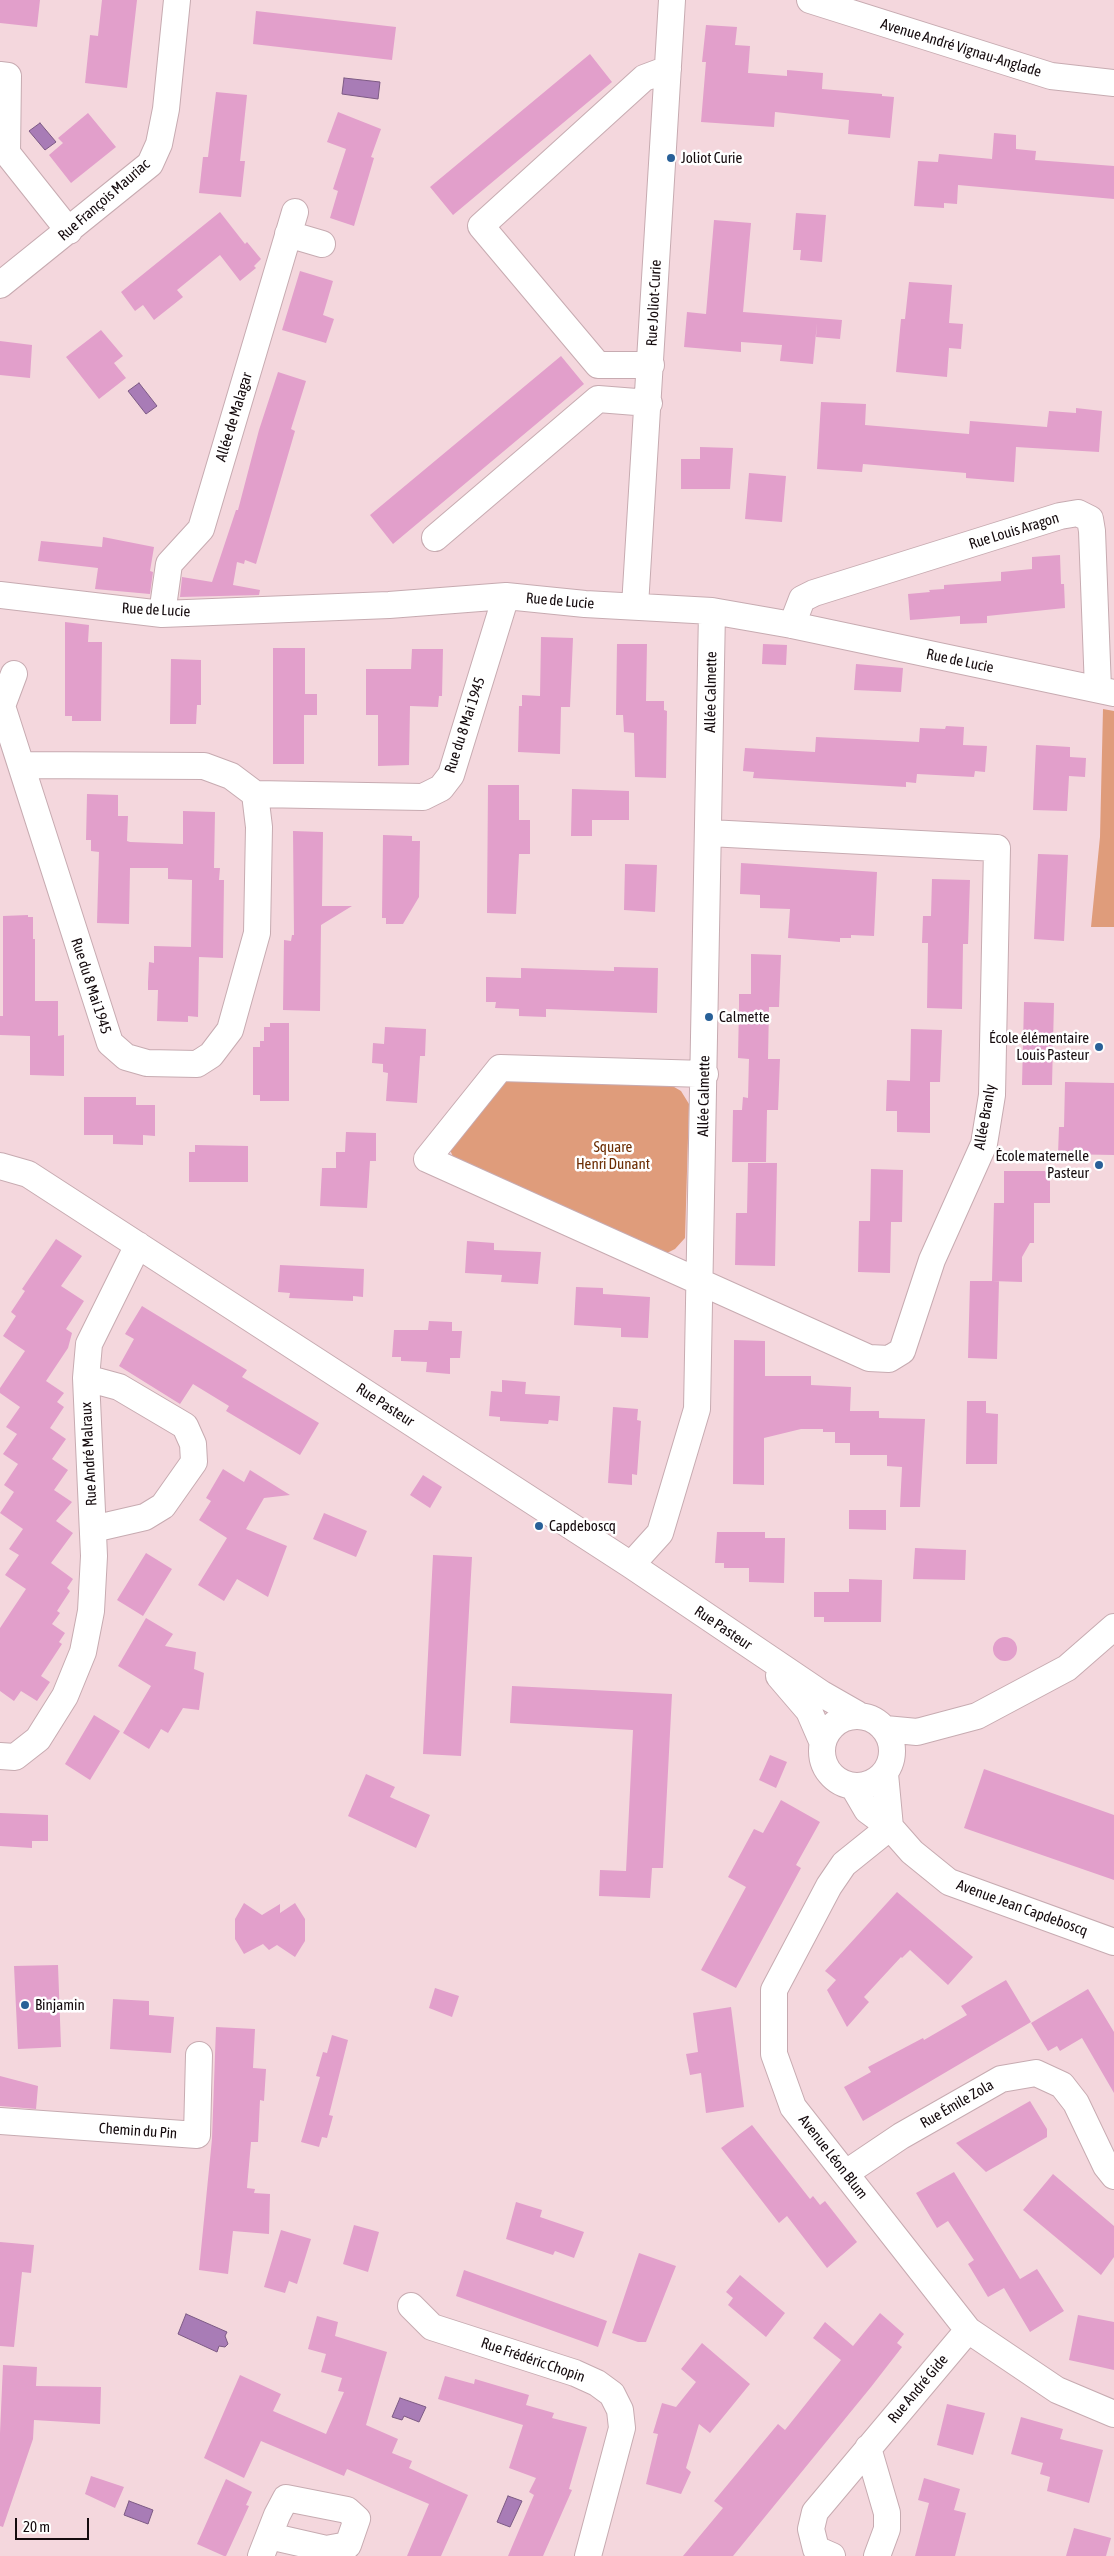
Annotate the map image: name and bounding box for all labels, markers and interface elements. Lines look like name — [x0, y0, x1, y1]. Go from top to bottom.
street label: Avenue André Vignau-Anglade — [878, 15, 1044, 81]
place label: Joliot Curie — [681, 149, 742, 167]
marker: Joliot Curie — [665, 152, 677, 164]
street label: Rue François Mauriac — [54, 155, 154, 245]
street label: Rue Joliot-Curie — [643, 259, 665, 347]
street label: Allée de Malagar — [212, 370, 256, 464]
street label: Rue Louis Aragon — [967, 509, 1061, 553]
street label: Rue de Lucie — [525, 589, 595, 613]
street label: Rue de Lucie — [121, 599, 191, 621]
street label: Rue de Lucie — [925, 645, 995, 677]
street label: Allée Calmette — [701, 651, 721, 733]
street label: Rue du 8 Mai 1945 — [441, 675, 489, 775]
street label: Rue du 8 Mai 1945 — [67, 936, 115, 1036]
place label: Calmette — [719, 1008, 770, 1026]
marker: Calmette — [703, 1011, 715, 1023]
place label: École élémentaire Louis Pasteur — [989, 1029, 1089, 1064]
marker: École élémentaire Louis Pasteur — [1093, 1041, 1105, 1053]
street label: Allée Calmette — [694, 1055, 714, 1137]
street label: Allée Branly — [970, 1083, 1000, 1151]
park label: Square Henri Dunant — [576, 1138, 650, 1173]
place label: École maternelle Pasteur — [995, 1147, 1089, 1182]
marker: École maternelle Pasteur — [1093, 1159, 1105, 1171]
street label: Rue Pasteur — [353, 1380, 417, 1430]
street label: Rue André Malraux — [77, 1402, 101, 1506]
place label: Capdeboscq — [549, 1517, 616, 1535]
marker: Capdeboscq — [533, 1520, 545, 1532]
street label: Rue Pasteur — [691, 1602, 755, 1654]
street label: Avenue Jean Capdeboscq — [954, 1876, 1090, 1940]
place label: Binjamin — [35, 1996, 85, 2014]
marker: Binjamin — [19, 1999, 31, 2011]
street label: Rue Émile Zola — [917, 2076, 997, 2132]
street label: Avenue Léon Blum — [795, 2111, 871, 2203]
street label: Chemin du Pin — [98, 2119, 178, 2143]
street label: Rue Frédéric Chopin — [479, 2334, 587, 2386]
street label: Rue André Gide — [884, 2351, 952, 2427]
scale bar — [18, 2508, 91, 2540]
text: 20 m — [23, 2518, 50, 2535]

